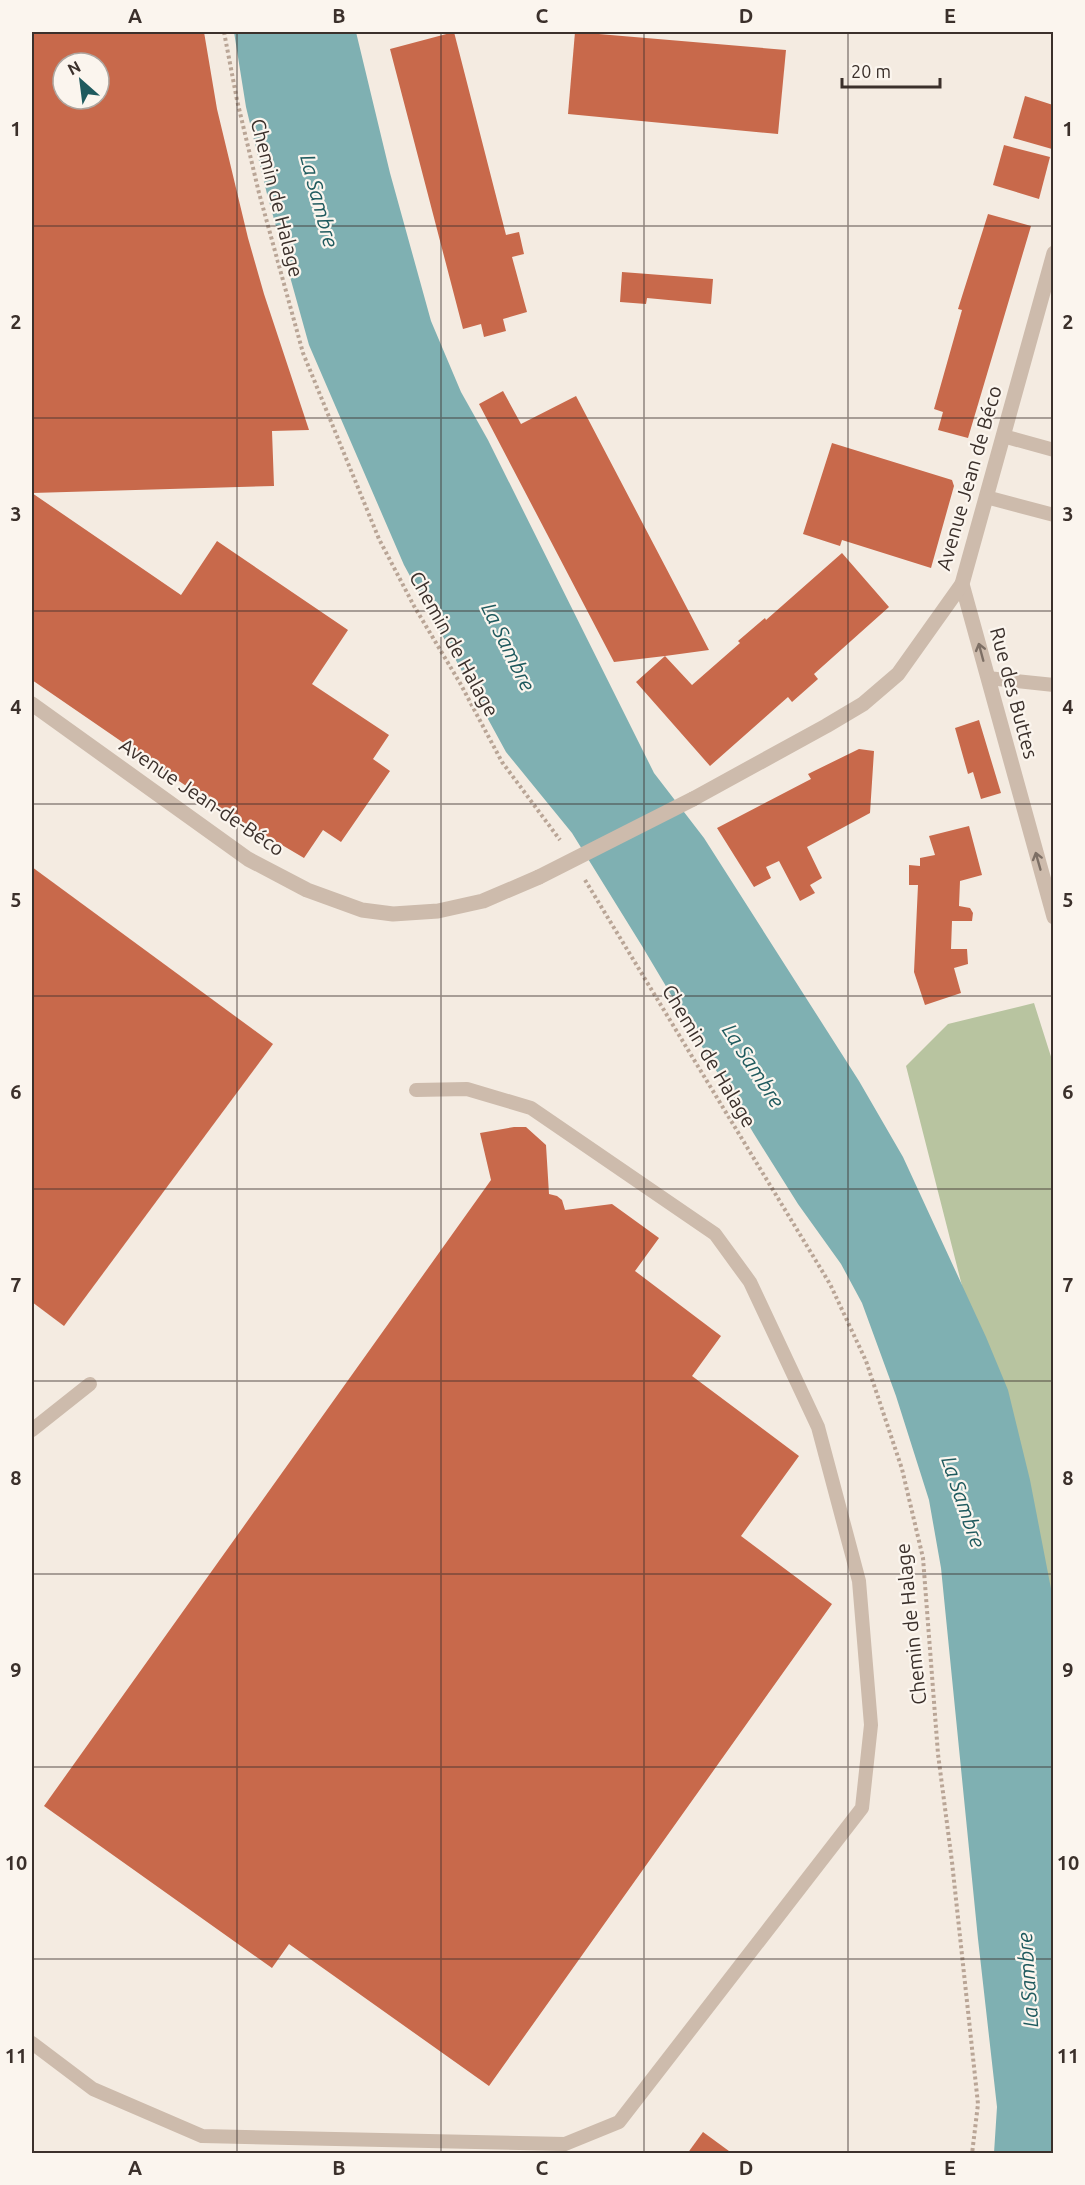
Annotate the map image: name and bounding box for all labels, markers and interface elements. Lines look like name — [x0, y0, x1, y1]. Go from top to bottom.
text: A — [128, 4, 142, 27]
text: B — [332, 4, 346, 27]
text: C — [536, 4, 549, 27]
text: D — [739, 4, 753, 27]
text: E — [944, 4, 956, 27]
north arrow — [51, 51, 111, 111]
scale bar — [842, 51, 940, 89]
text: N — [64, 57, 83, 79]
text: 20 m — [851, 61, 891, 81]
street label: Chemin de Halage — [247, 116, 308, 279]
text: 1 — [10, 117, 22, 140]
text: 1 — [1062, 117, 1074, 140]
water label: La Sambre — [296, 152, 344, 250]
text: 2 — [10, 310, 22, 333]
text: 2 — [1062, 310, 1074, 333]
street label: Avenue Jean de Béco — [931, 383, 1006, 573]
text: 3 — [10, 502, 22, 525]
text: 3 — [1062, 502, 1074, 525]
street label: Chemin de Halage — [405, 567, 504, 720]
water label: La Sambre — [477, 598, 541, 695]
street label: Rue des Buttes — [986, 625, 1043, 761]
one-way arrow — [974, 643, 986, 662]
text: 4 — [10, 695, 22, 718]
text: 4 — [1062, 695, 1074, 718]
street label: Avenue Jean-de-Béco — [116, 733, 289, 860]
one-way arrow — [1032, 852, 1043, 871]
text: 5 — [10, 888, 22, 911]
text: 5 — [1062, 888, 1074, 911]
street label: Chemin de Halage — [658, 980, 761, 1131]
water label: La Sambre — [718, 1019, 790, 1112]
text: 6 — [10, 1080, 22, 1103]
text: 6 — [1062, 1080, 1074, 1103]
text: 7 — [10, 1273, 22, 1296]
text: 7 — [1062, 1273, 1074, 1296]
water label: La Sambre — [937, 1453, 991, 1551]
text: 8 — [10, 1466, 22, 1489]
text: 8 — [1062, 1466, 1074, 1489]
street label: Chemin de Halage — [891, 1542, 930, 1706]
text: 9 — [10, 1658, 22, 1681]
text: 9 — [1062, 1658, 1074, 1681]
text: 10 — [5, 1851, 27, 1874]
text: 10 — [1057, 1851, 1079, 1874]
water label: La Sambre — [1012, 1931, 1042, 2028]
text: 11 — [5, 2044, 27, 2067]
text: 11 — [1057, 2044, 1079, 2067]
text: A — [128, 2156, 142, 2179]
text: B — [332, 2156, 346, 2179]
text: C — [536, 2156, 549, 2179]
text: D — [739, 2156, 753, 2179]
text: E — [944, 2156, 956, 2179]

